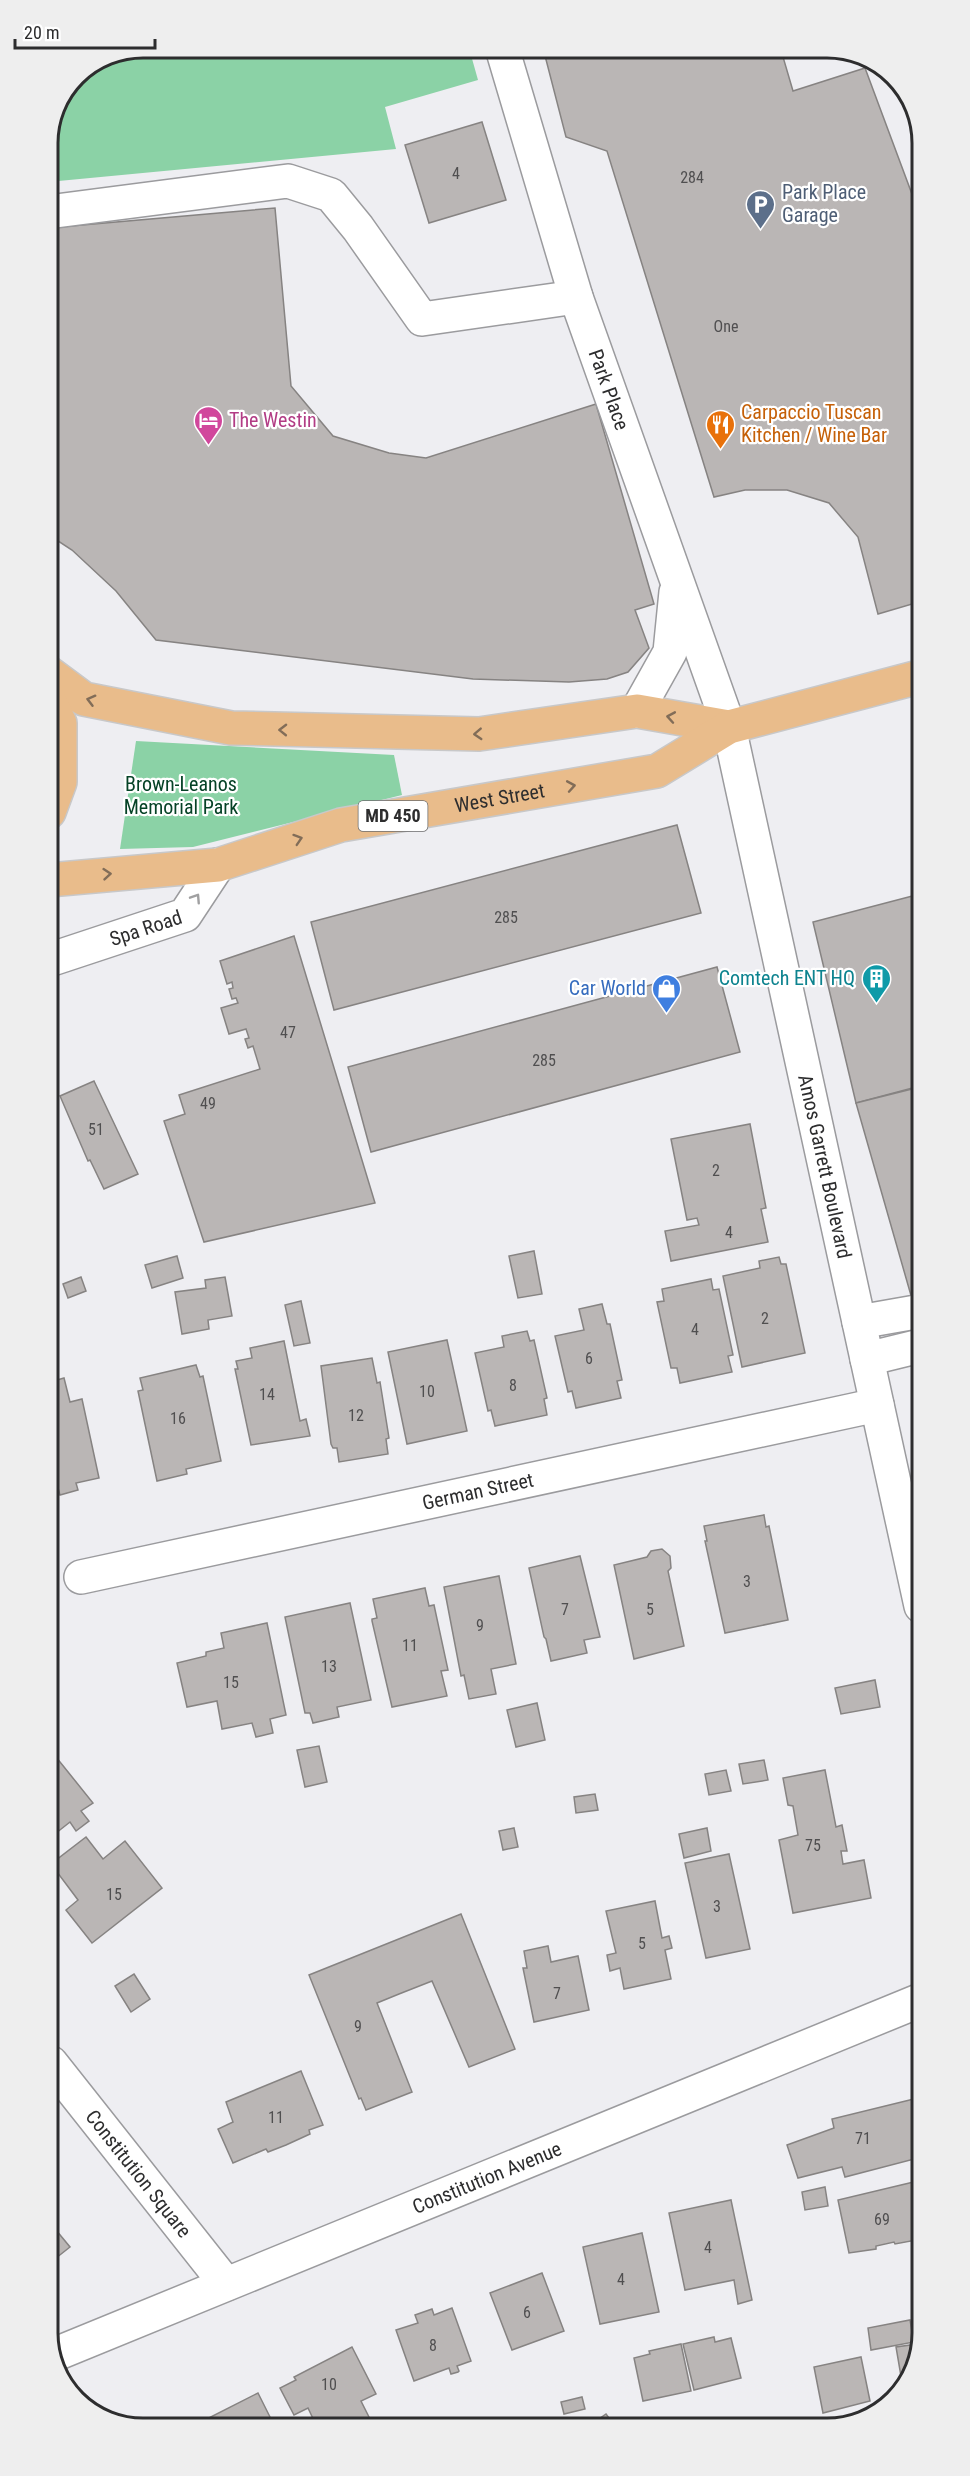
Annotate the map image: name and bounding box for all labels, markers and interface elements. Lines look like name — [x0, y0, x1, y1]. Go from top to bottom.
scale bar — [15, 12, 154, 50]
text: 20 m — [24, 22, 59, 43]
house number: 4 — [452, 164, 460, 183]
house number: 284 — [680, 168, 704, 187]
place label: Park Place Garage — [782, 180, 866, 227]
parking icon: Park Place Garage — [745, 188, 777, 230]
house number: One — [714, 317, 738, 336]
street label: Park Place — [584, 346, 634, 433]
place label: Carpaccio Tuscan Kitchen / Wine Bar — [741, 400, 887, 447]
hotel icon: The Westin — [192, 404, 224, 446]
place label: The Westin — [229, 408, 317, 432]
restaurant icon: Carpaccio Tuscan Kitchen / Wine Bar — [704, 408, 736, 450]
one-way arrow — [86, 695, 97, 707]
one-way arrow — [667, 711, 677, 724]
one-way arrow — [279, 723, 288, 736]
one-way arrow — [474, 727, 483, 740]
park label: Brown-Leanos Memorial Park — [124, 772, 238, 819]
street label: West Street — [453, 778, 547, 817]
one-way arrow — [567, 780, 576, 792]
road number: MD 450 — [358, 801, 428, 831]
one-way arrow — [292, 833, 303, 846]
one-way arrow — [103, 868, 112, 881]
one-way arrow — [189, 894, 201, 904]
street label: Spa Road — [107, 905, 185, 951]
house number: 285 — [494, 908, 518, 927]
building icon: Comtech ENT HQ — [860, 962, 892, 1004]
place label: Comtech ENT HQ — [719, 966, 855, 990]
shop icon: Car World — [651, 972, 683, 1014]
place label: Car World — [569, 976, 646, 1000]
house number: 47 — [280, 1023, 296, 1042]
house number: 285 — [532, 1051, 556, 1070]
street label: Amos Garrett Boulevard — [793, 1072, 857, 1261]
house number: 49 — [200, 1094, 216, 1113]
house number: 51 — [88, 1120, 104, 1139]
house number: 2 — [712, 1161, 720, 1180]
house number: 4 — [725, 1223, 733, 1242]
house number: 2 — [761, 1309, 769, 1328]
house number: 4 — [691, 1320, 699, 1339]
house number: 6 — [585, 1349, 593, 1368]
house number: 8 — [509, 1376, 517, 1395]
house number: 10 — [419, 1382, 435, 1401]
house number: 14 — [259, 1385, 275, 1404]
house number: 12 — [348, 1406, 364, 1425]
house number: 16 — [170, 1409, 186, 1428]
street label: German Street — [420, 1468, 536, 1515]
house number: 3 — [743, 1572, 751, 1591]
house number: 7 — [561, 1600, 569, 1619]
house number: 5 — [646, 1600, 654, 1619]
house number: 9 — [476, 1616, 484, 1635]
house number: 11 — [402, 1636, 418, 1655]
house number: 13 — [321, 1657, 337, 1676]
house number: 15 — [223, 1673, 239, 1692]
house number: 75 — [805, 1836, 821, 1855]
house number: 15 — [106, 1885, 122, 1904]
house number: 3 — [713, 1897, 721, 1916]
house number: 5 — [638, 1934, 646, 1953]
house number: 7 — [553, 1984, 561, 2003]
house number: 9 — [354, 2017, 362, 2036]
street label: Constitution Square — [81, 2105, 196, 2242]
house number: 11 — [268, 2108, 284, 2127]
house number: 71 — [855, 2129, 871, 2148]
street label: Constitution Avenue — [409, 2136, 565, 2219]
house number: 69 — [874, 2210, 890, 2229]
house number: 4 — [704, 2238, 712, 2257]
house number: 4 — [617, 2270, 625, 2289]
house number: 6 — [523, 2303, 531, 2322]
house number: 8 — [429, 2336, 437, 2355]
house number: 10 — [321, 2375, 337, 2394]

